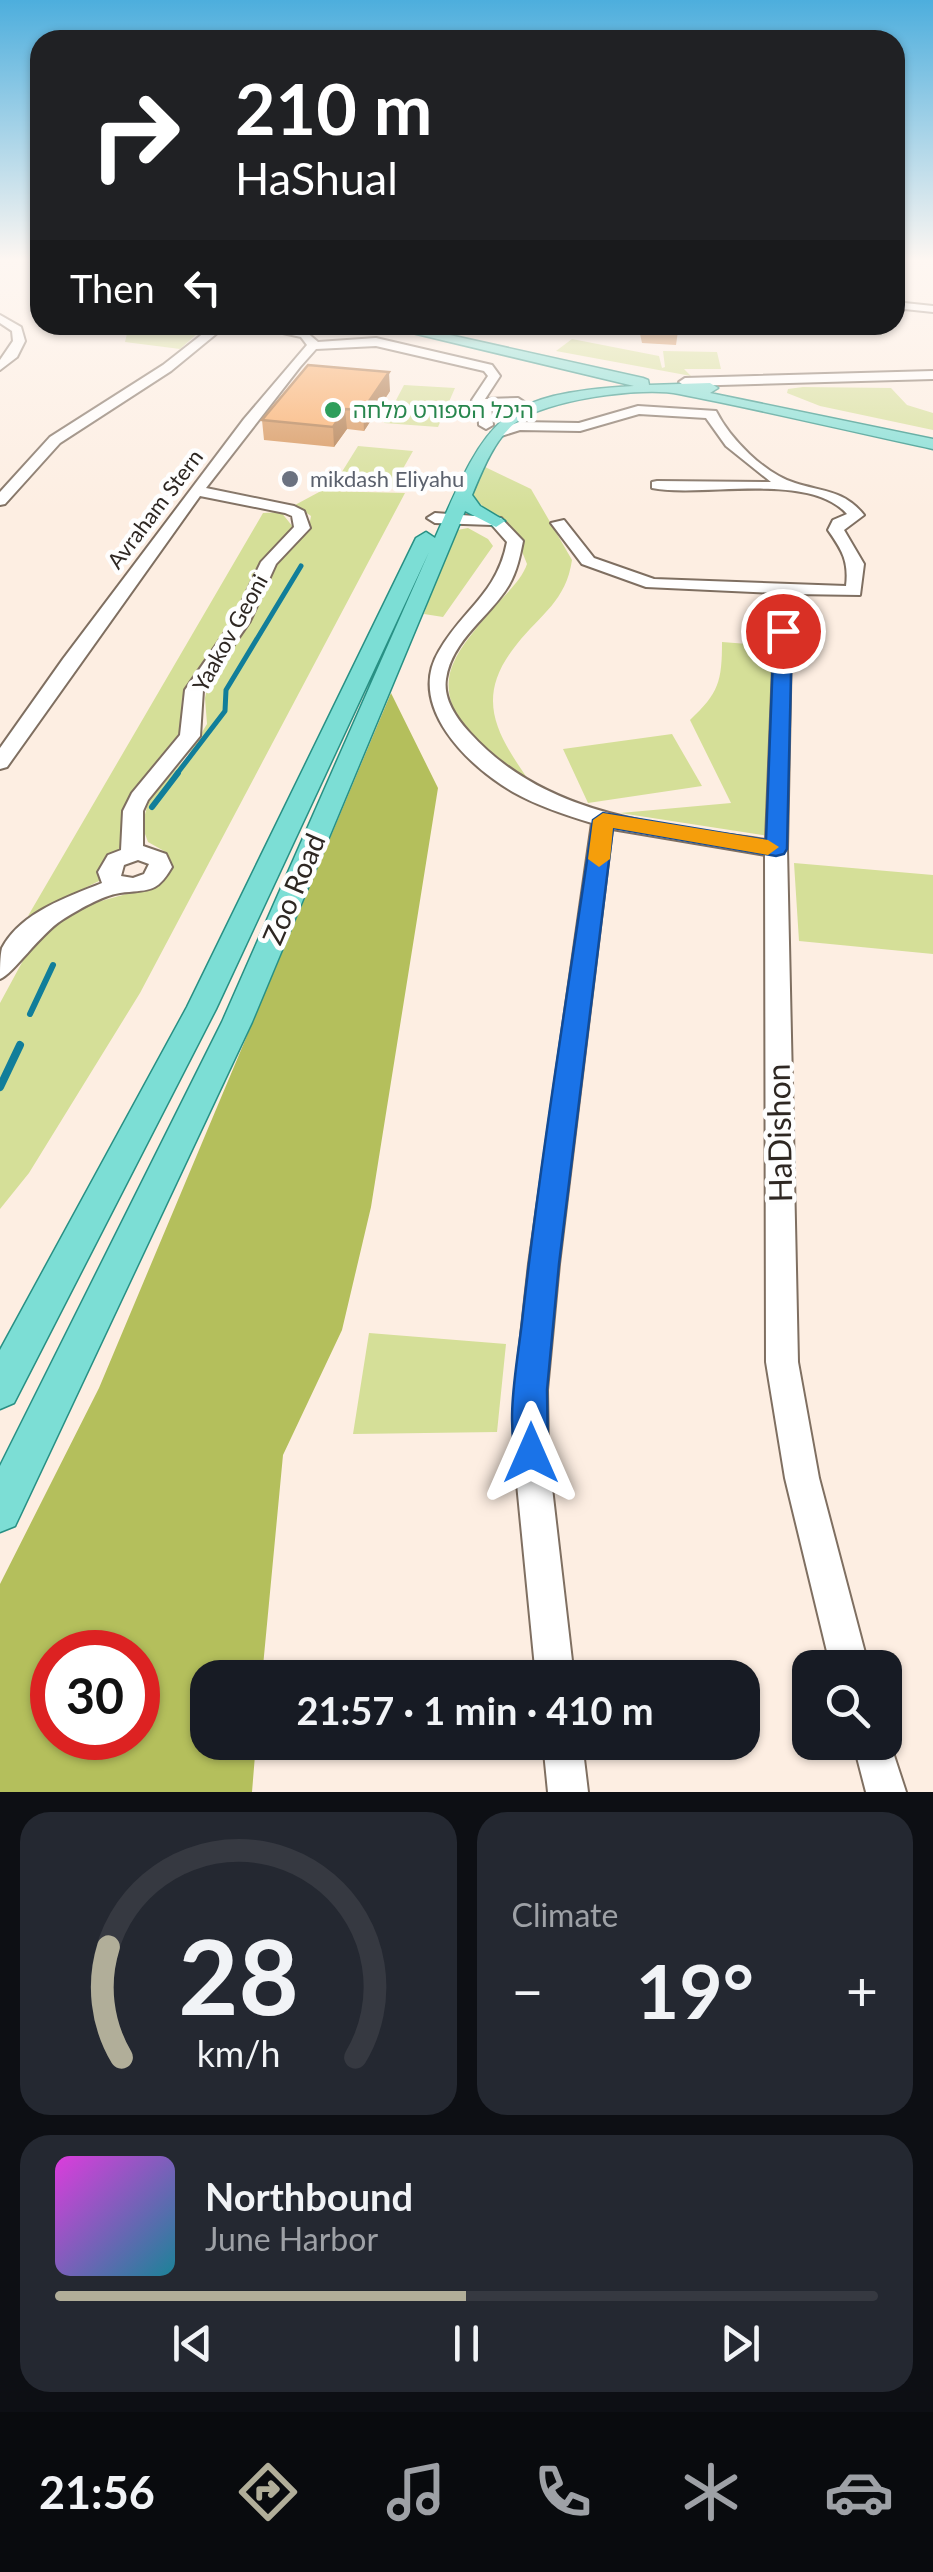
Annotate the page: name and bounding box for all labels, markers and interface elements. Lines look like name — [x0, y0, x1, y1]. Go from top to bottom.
text: 210 m — [235, 66, 432, 150]
icon: right — [70, 70, 200, 200]
text: HaShual — [235, 151, 398, 205]
icon: left — [175, 260, 230, 315]
text: Then — [70, 265, 155, 311]
place label: היכל הספורט מלחה — [353, 396, 534, 423]
marker: היכל הספורט מלחה — [322, 399, 344, 421]
street label: Avraham Stern — [101, 444, 208, 574]
place label: mikdash Eliyahu — [310, 465, 464, 492]
marker: mikdash Eliyahu — [279, 468, 301, 490]
street label: Yaakov Geoni — [186, 569, 273, 696]
pin — [741, 589, 826, 674]
icon: arrive — [756, 604, 811, 659]
street label: Zoo Road — [255, 828, 332, 949]
street label: HaDishon — [758, 1063, 799, 1203]
position arrow — [479, 1401, 583, 1505]
speed limit sign: 30 — [30, 1630, 160, 1760]
map controls — [792, 1650, 902, 1760]
button: search — [792, 1650, 902, 1760]
text: 21:57 · 1 min · 410 m — [296, 1687, 654, 1733]
text: Climate — [512, 1895, 618, 1934]
text: 28 — [178, 1912, 299, 2037]
text: 19° — [636, 1945, 754, 2035]
text: − — [512, 1957, 543, 2023]
text: + — [846, 1957, 878, 2023]
text: km/h — [196, 2032, 280, 2075]
text: Northbound — [205, 2173, 413, 2219]
text: June Harbor — [205, 2219, 378, 2258]
icon: previous — [165, 2316, 220, 2371]
icon: pause — [439, 2316, 494, 2371]
icon: next — [713, 2316, 768, 2371]
icon: directions — [233, 2457, 303, 2527]
icon: music — [381, 2457, 451, 2527]
icon: phone — [528, 2457, 598, 2527]
icon: climate — [676, 2457, 746, 2527]
icon: car — [824, 2457, 894, 2527]
text: 21:56 — [39, 2465, 155, 2519]

